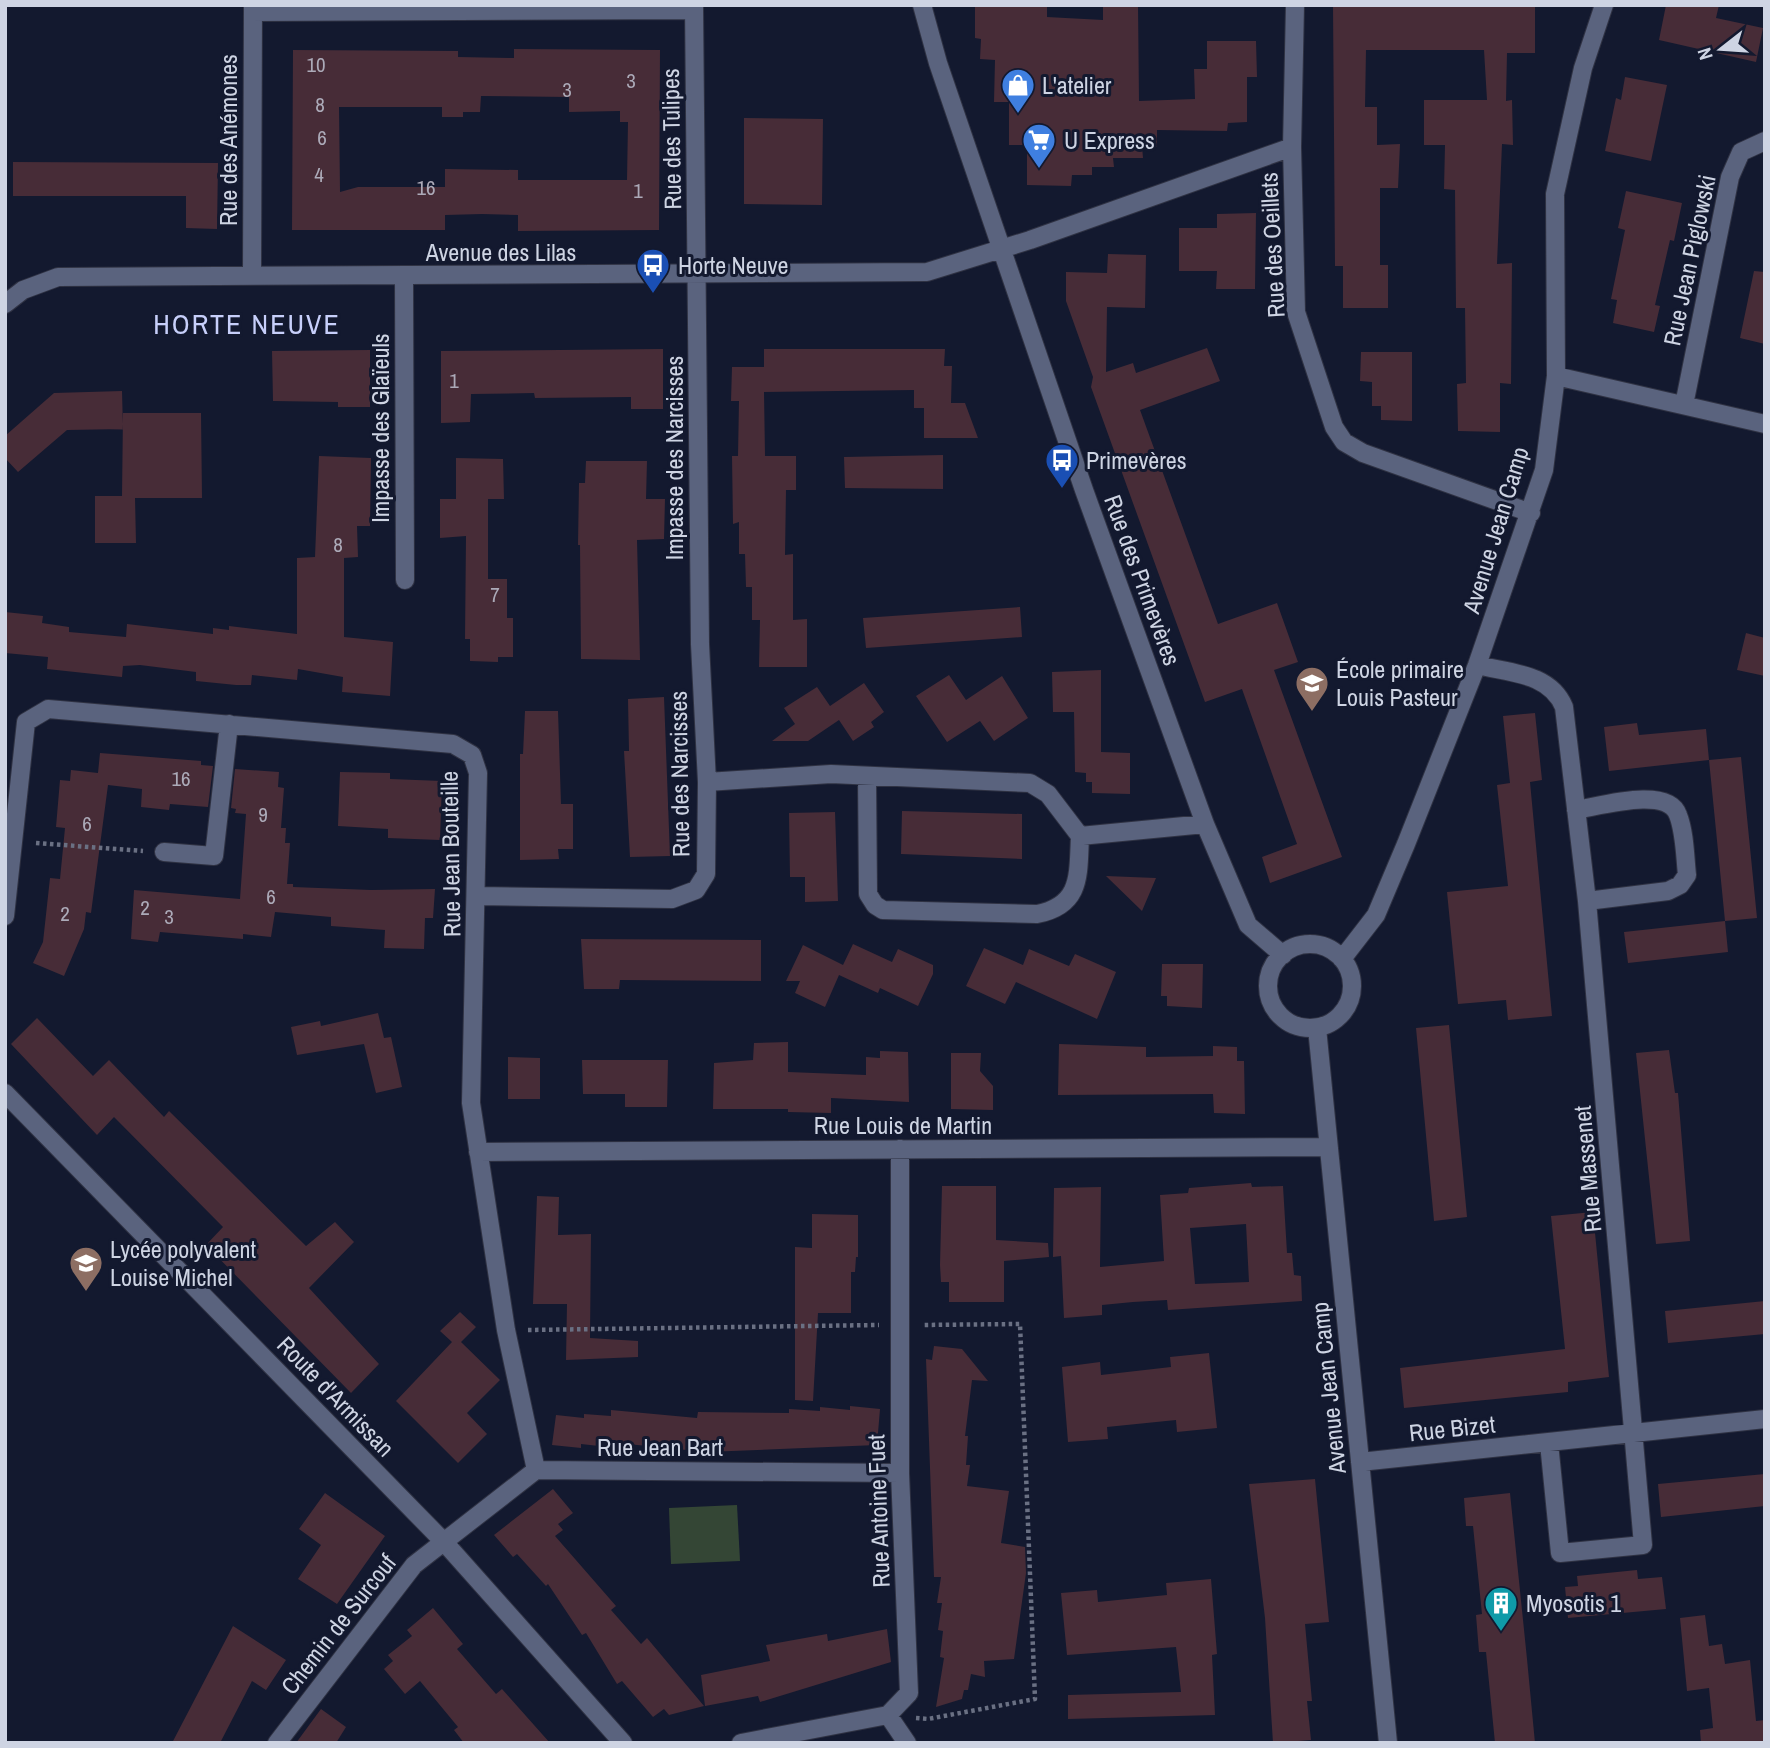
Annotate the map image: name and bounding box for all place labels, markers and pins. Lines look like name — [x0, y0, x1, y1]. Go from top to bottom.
shop icon: L'atelier — [999, 66, 1037, 115]
place label: L'atelier — [1042, 69, 1112, 101]
supermarket icon: U Express — [1020, 121, 1058, 170]
place label: U Express — [1064, 124, 1155, 156]
bus stop icon: Horte Neuve — [634, 246, 672, 295]
place label: Horte Neuve — [678, 249, 788, 281]
bus stop icon: Primevères — [1043, 441, 1081, 490]
place label: Primevères — [1086, 444, 1187, 476]
place label: École primaire Louis Pasteur — [1336, 653, 1464, 713]
school or university icon: École primaire Louis Pasteur — [1293, 664, 1331, 713]
place label: Lycée polyvalent Louise Michel — [110, 1233, 256, 1293]
school or university icon: Lycée polyvalent Louise Michel — [67, 1244, 105, 1293]
building icon: Myosotis 1 — [1482, 1584, 1520, 1633]
place label: Myosotis 1 — [1526, 1587, 1621, 1619]

